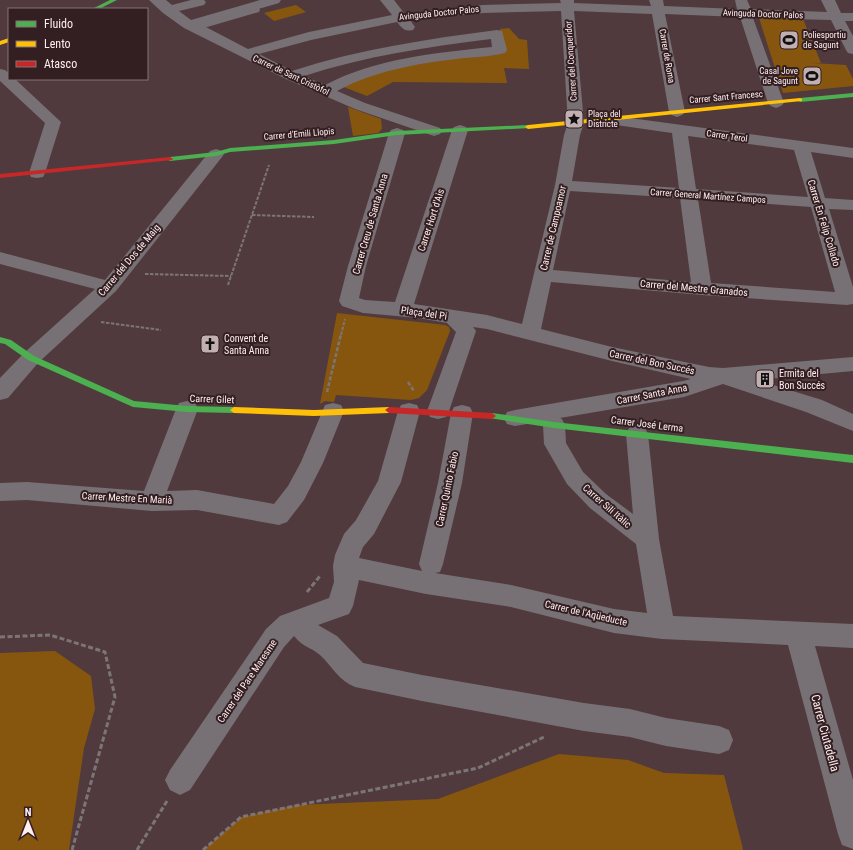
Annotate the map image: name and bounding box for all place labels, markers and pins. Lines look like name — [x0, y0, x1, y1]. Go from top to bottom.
sports icon: Poliesportiu de Sagunt — [778, 29, 800, 51]
place label: Poliesportiu de Sagunt — [803, 30, 846, 50]
sports icon: Casal Jove de Sagunt — [801, 65, 823, 87]
place label: Casal Jove de Sagunt — [759, 66, 798, 86]
place icon: Plaça del Districte — [563, 108, 585, 130]
place label: Plaça del Districte — [588, 109, 621, 129]
church icon: Convent de Santa Anna — [199, 333, 221, 355]
place label: Convent de Santa Anna — [224, 333, 269, 356]
building icon: Ermita del Bon Succés — [754, 368, 776, 390]
place label: Ermita del Bon Succés — [779, 368, 826, 391]

